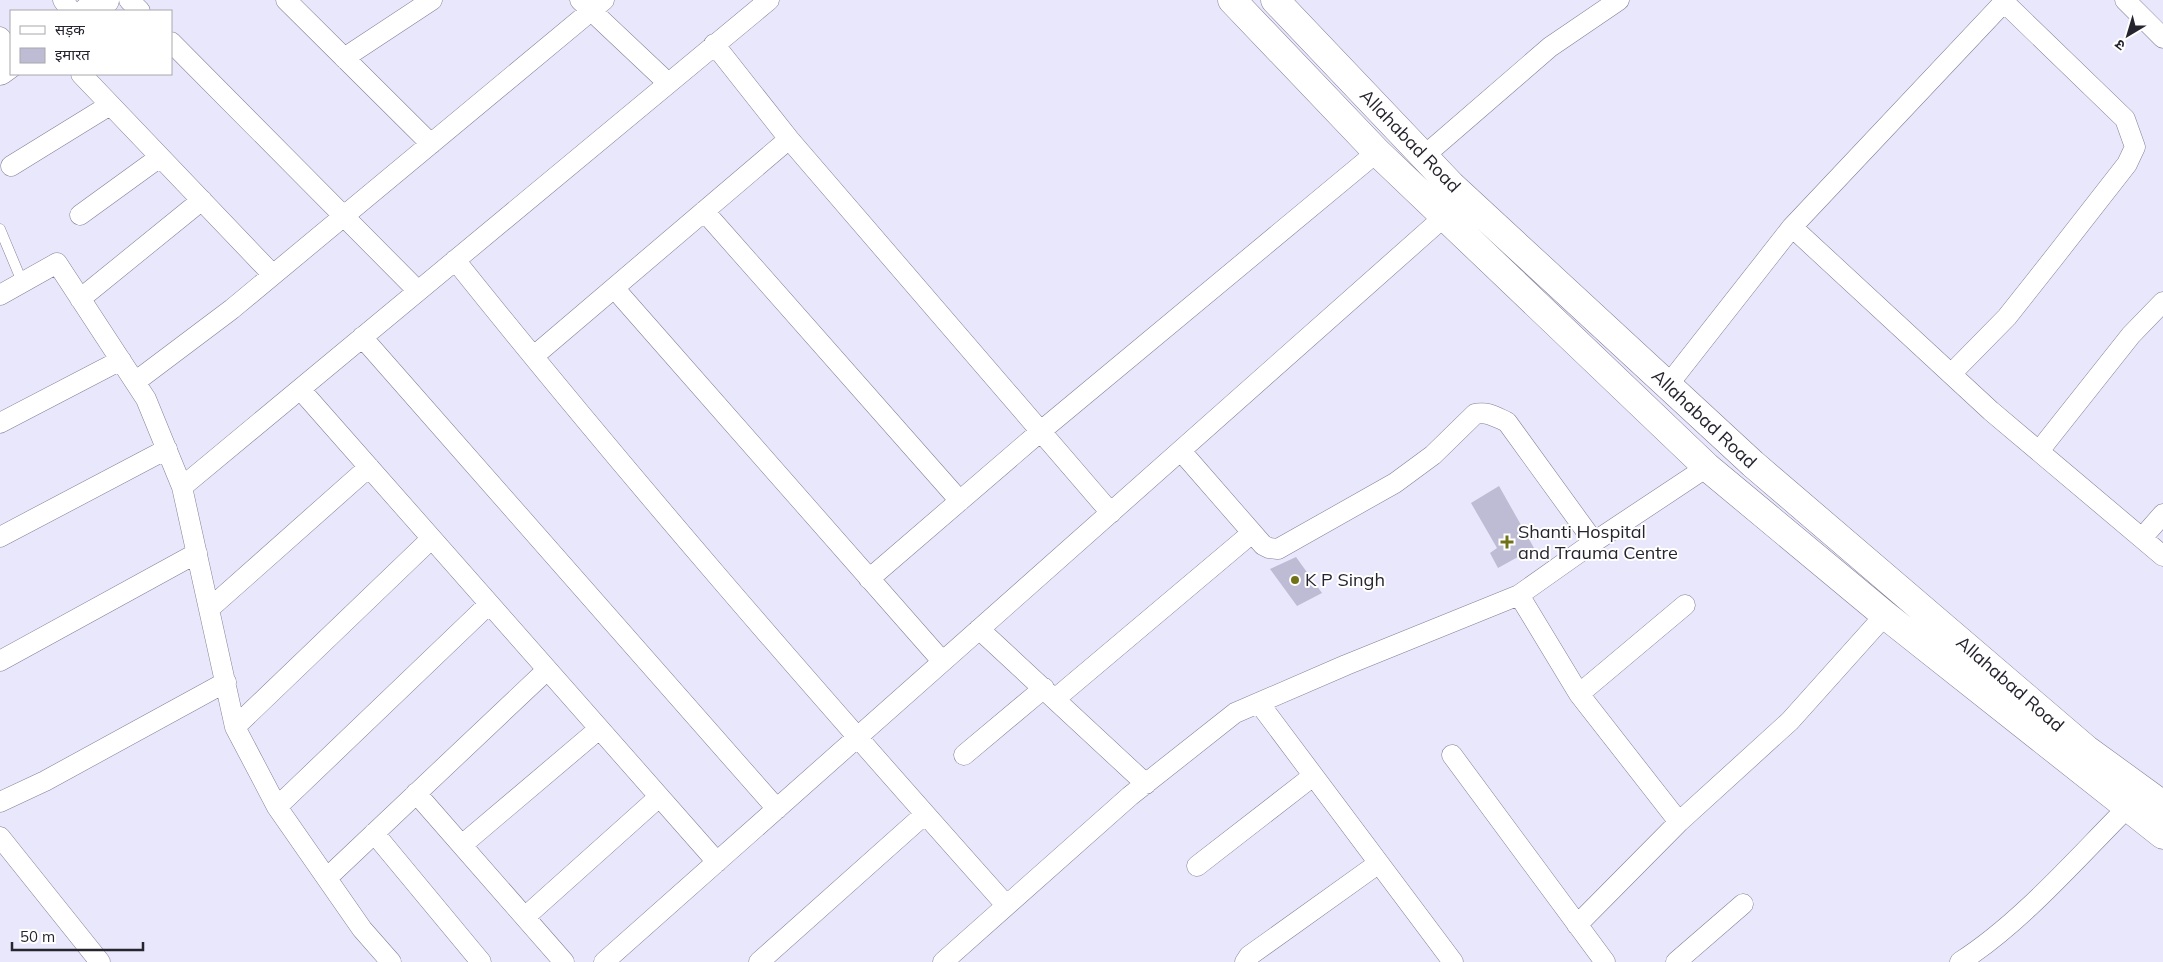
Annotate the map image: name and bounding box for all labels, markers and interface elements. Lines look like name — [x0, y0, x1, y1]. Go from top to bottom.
legend — [10, 10, 172, 75]
north arrow — [2103, 10, 2153, 60]
text: सड़क — [55, 20, 85, 39]
text: उ — [2111, 35, 2129, 55]
text: इमारत — [55, 45, 90, 64]
street label: Allahabad Road — [1355, 84, 1466, 197]
street label: Allahabad Road — [1647, 364, 1762, 473]
place label: Shanti Hospital and Trauma Centre — [1518, 520, 1678, 564]
marker: Shanti Hospital and Trauma Centre — [1500, 535, 1514, 549]
place label: K P Singh — [1305, 568, 1385, 591]
marker: K P Singh — [1289, 574, 1301, 586]
street label: Allahabad Road — [1952, 631, 2069, 737]
scale bar — [12, 920, 144, 952]
text: 50 m — [20, 927, 55, 946]

